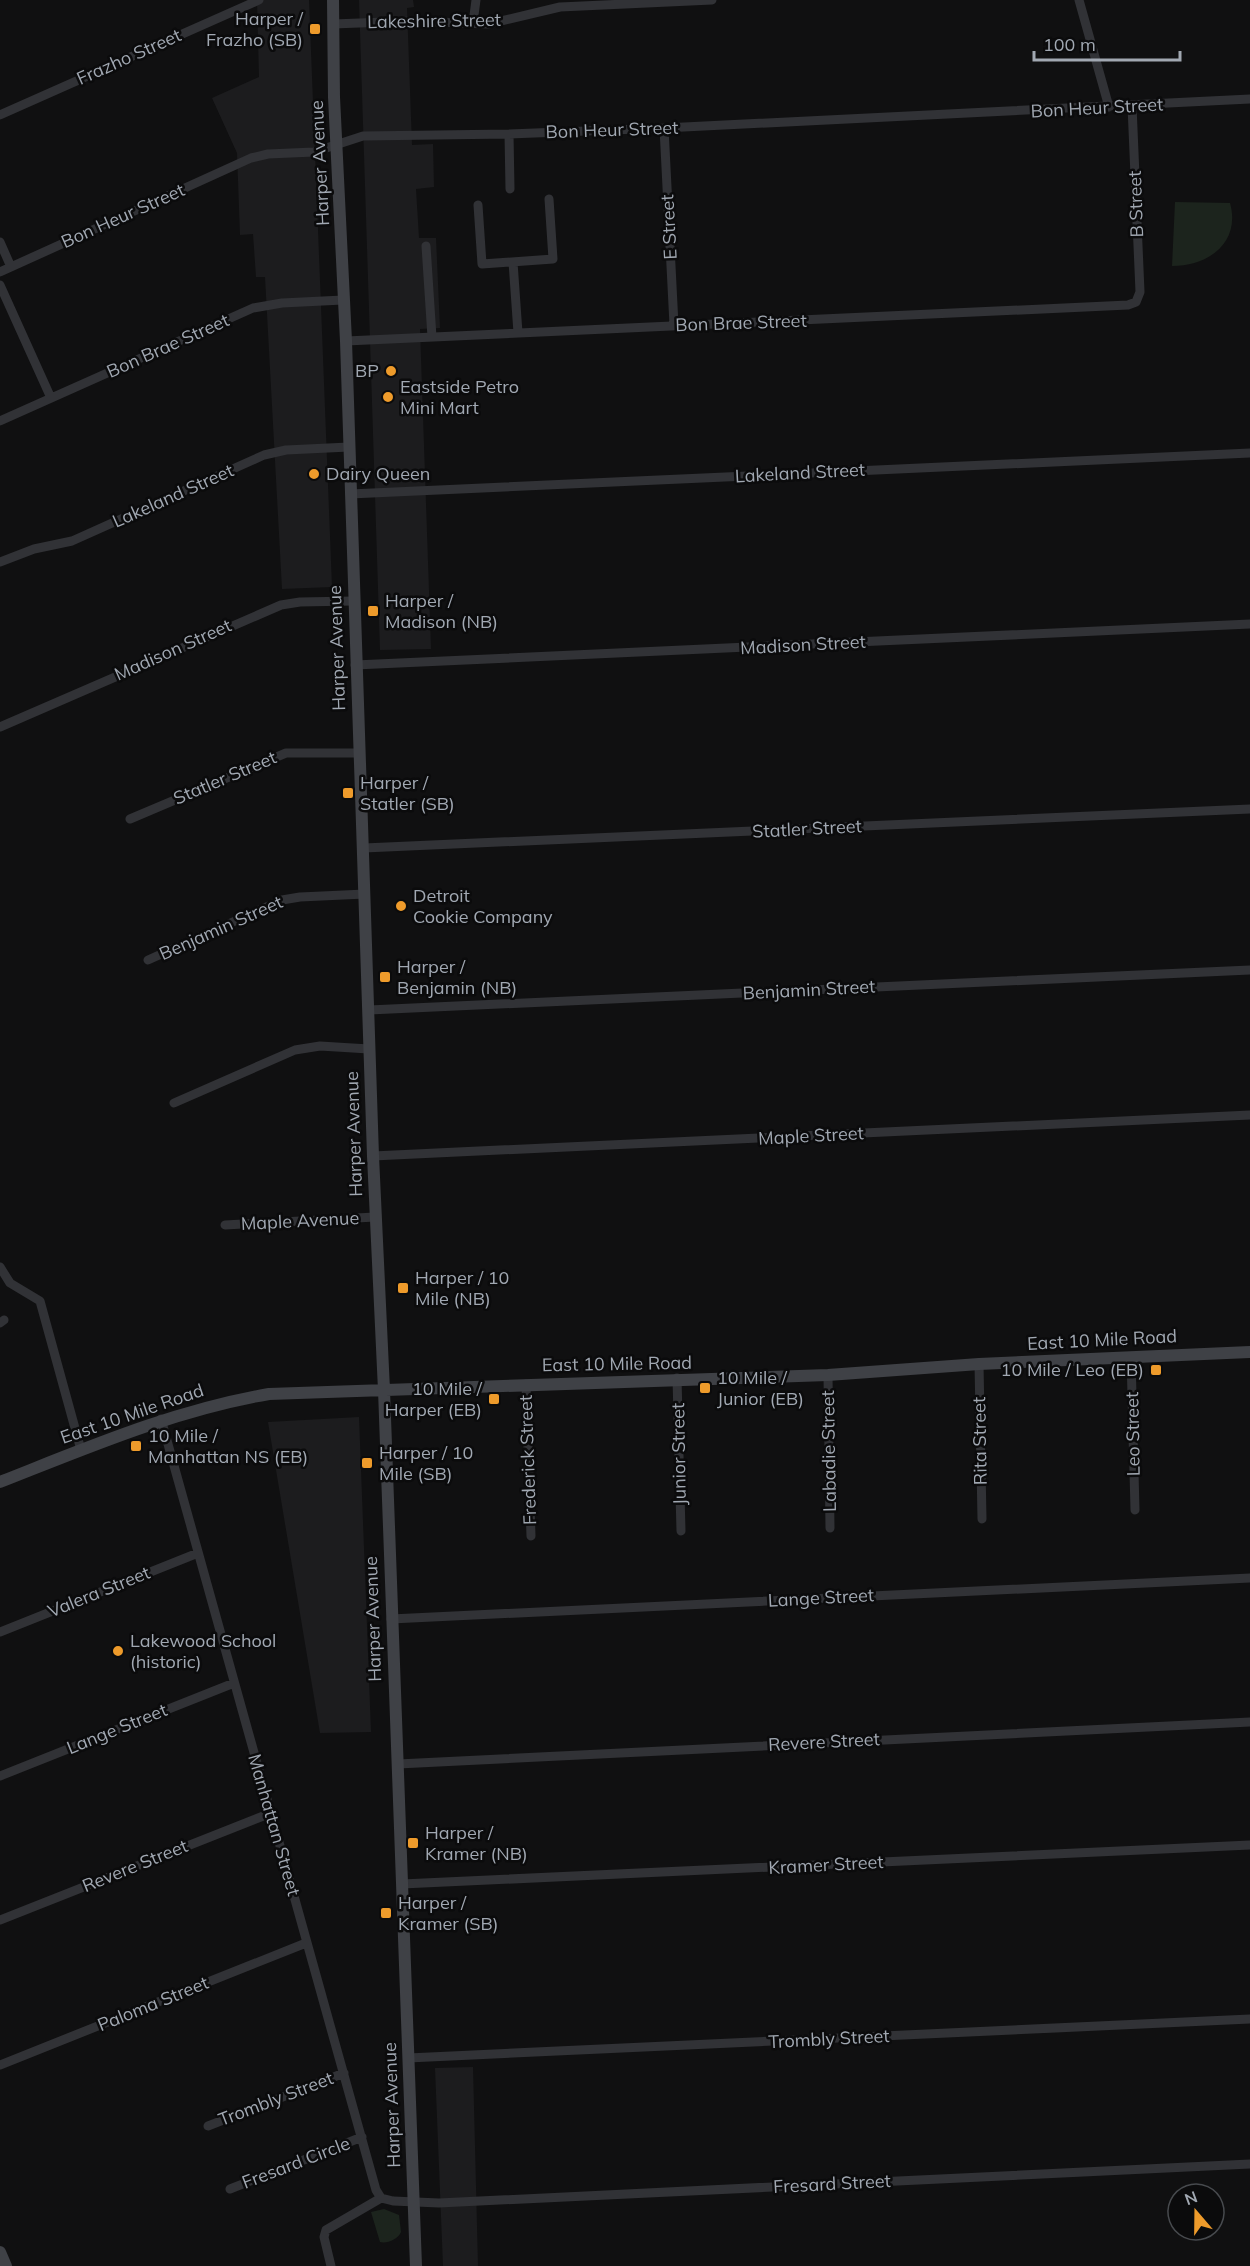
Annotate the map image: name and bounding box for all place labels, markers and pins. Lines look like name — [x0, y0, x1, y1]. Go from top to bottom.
place label: Harper / Frazho (SB) — [206, 7, 304, 51]
marker: Harper / Frazho (SB) — [308, 22, 322, 36]
place label: BP — [355, 359, 379, 382]
marker: BP — [384, 364, 398, 378]
place label: Eastside Petro Mini Mart — [400, 375, 519, 419]
marker: Eastside Petro Mini Mart — [381, 390, 395, 404]
place label: Dairy Queen — [326, 462, 430, 485]
marker: Dairy Queen — [307, 467, 321, 481]
place label: Harper / Madison (NB) — [385, 589, 498, 633]
marker: Harper / Madison (NB) — [366, 604, 380, 618]
place label: Harper / Statler (SB) — [360, 771, 455, 815]
marker: Harper / Statler (SB) — [341, 786, 355, 800]
place label: Detroit Cookie Company — [413, 884, 553, 928]
marker: Detroit Cookie Company — [394, 899, 408, 913]
place label: Harper / Benjamin (NB) — [397, 955, 517, 999]
marker: Harper / Benjamin (NB) — [378, 970, 392, 984]
place label: Harper / 10 Mile (NB) — [415, 1266, 509, 1310]
marker: Harper / 10 Mile (NB) — [396, 1281, 410, 1295]
place label: 10 Mile / Leo (EB) — [1001, 1358, 1144, 1381]
marker: 10 Mile / Leo (EB) — [1149, 1363, 1163, 1377]
place label: 10 Mile / Junior (EB) — [717, 1366, 804, 1410]
place label: 10 Mile / Harper (EB) — [385, 1377, 483, 1421]
marker: 10 Mile / Junior (EB) — [698, 1381, 712, 1395]
marker: 10 Mile / Harper (EB) — [487, 1392, 501, 1406]
place label: 10 Mile / Manhattan NS (EB) — [148, 1424, 308, 1468]
marker: 10 Mile / Manhattan NS (EB) — [129, 1439, 143, 1453]
place label: Harper / 10 Mile (SB) — [379, 1441, 473, 1485]
marker: Harper / 10 Mile (SB) — [360, 1456, 374, 1470]
place label: Lakewood School (historic) — [130, 1629, 276, 1673]
marker: Lakewood School (historic) — [111, 1644, 125, 1658]
place label: Harper / Kramer (NB) — [425, 1821, 528, 1865]
marker: Harper / Kramer (NB) — [406, 1836, 420, 1850]
place label: Harper / Kramer (SB) — [398, 1891, 498, 1935]
marker: Harper / Kramer (SB) — [379, 1906, 393, 1920]

